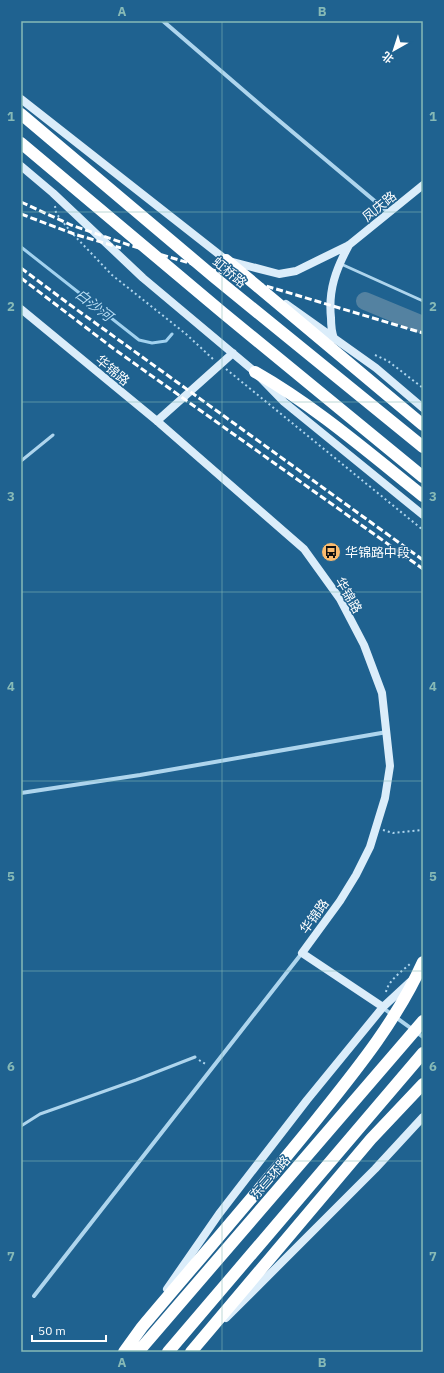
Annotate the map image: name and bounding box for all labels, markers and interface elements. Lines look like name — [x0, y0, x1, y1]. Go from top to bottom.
text: A — [118, 3, 127, 20]
text: B — [318, 3, 327, 20]
north arrow — [374, 30, 414, 70]
text: 北 — [379, 49, 396, 67]
text: 1 — [7, 108, 15, 125]
text: 1 — [429, 108, 437, 125]
street label: 凤庆路 — [359, 188, 400, 225]
street label: 虹桥路 — [209, 253, 250, 291]
water label: 白沙河 — [72, 285, 118, 327]
text: 2 — [7, 298, 15, 315]
text: 2 — [429, 298, 437, 315]
street label: 华锦路 — [92, 351, 133, 389]
text: 3 — [7, 488, 15, 505]
text: 3 — [429, 488, 437, 505]
bus stop icon: 华锦路中段 — [320, 541, 342, 563]
place label: 华锦路中段 — [345, 544, 410, 561]
street label: 华锦路 — [331, 574, 366, 616]
text: 4 — [7, 678, 15, 695]
text: 4 — [429, 678, 437, 695]
text: 5 — [7, 868, 15, 885]
text: 5 — [429, 868, 437, 885]
street label: 华锦路 — [296, 896, 333, 937]
text: 6 — [7, 1058, 15, 1075]
text: 6 — [429, 1058, 437, 1075]
street label: 东三环路 — [247, 1152, 294, 1203]
text: 7 — [7, 1248, 15, 1265]
text: 7 — [429, 1248, 437, 1265]
scale bar — [32, 1317, 106, 1343]
text: 50 m — [38, 1323, 66, 1338]
text: A — [118, 1354, 127, 1371]
text: B — [318, 1354, 327, 1371]

